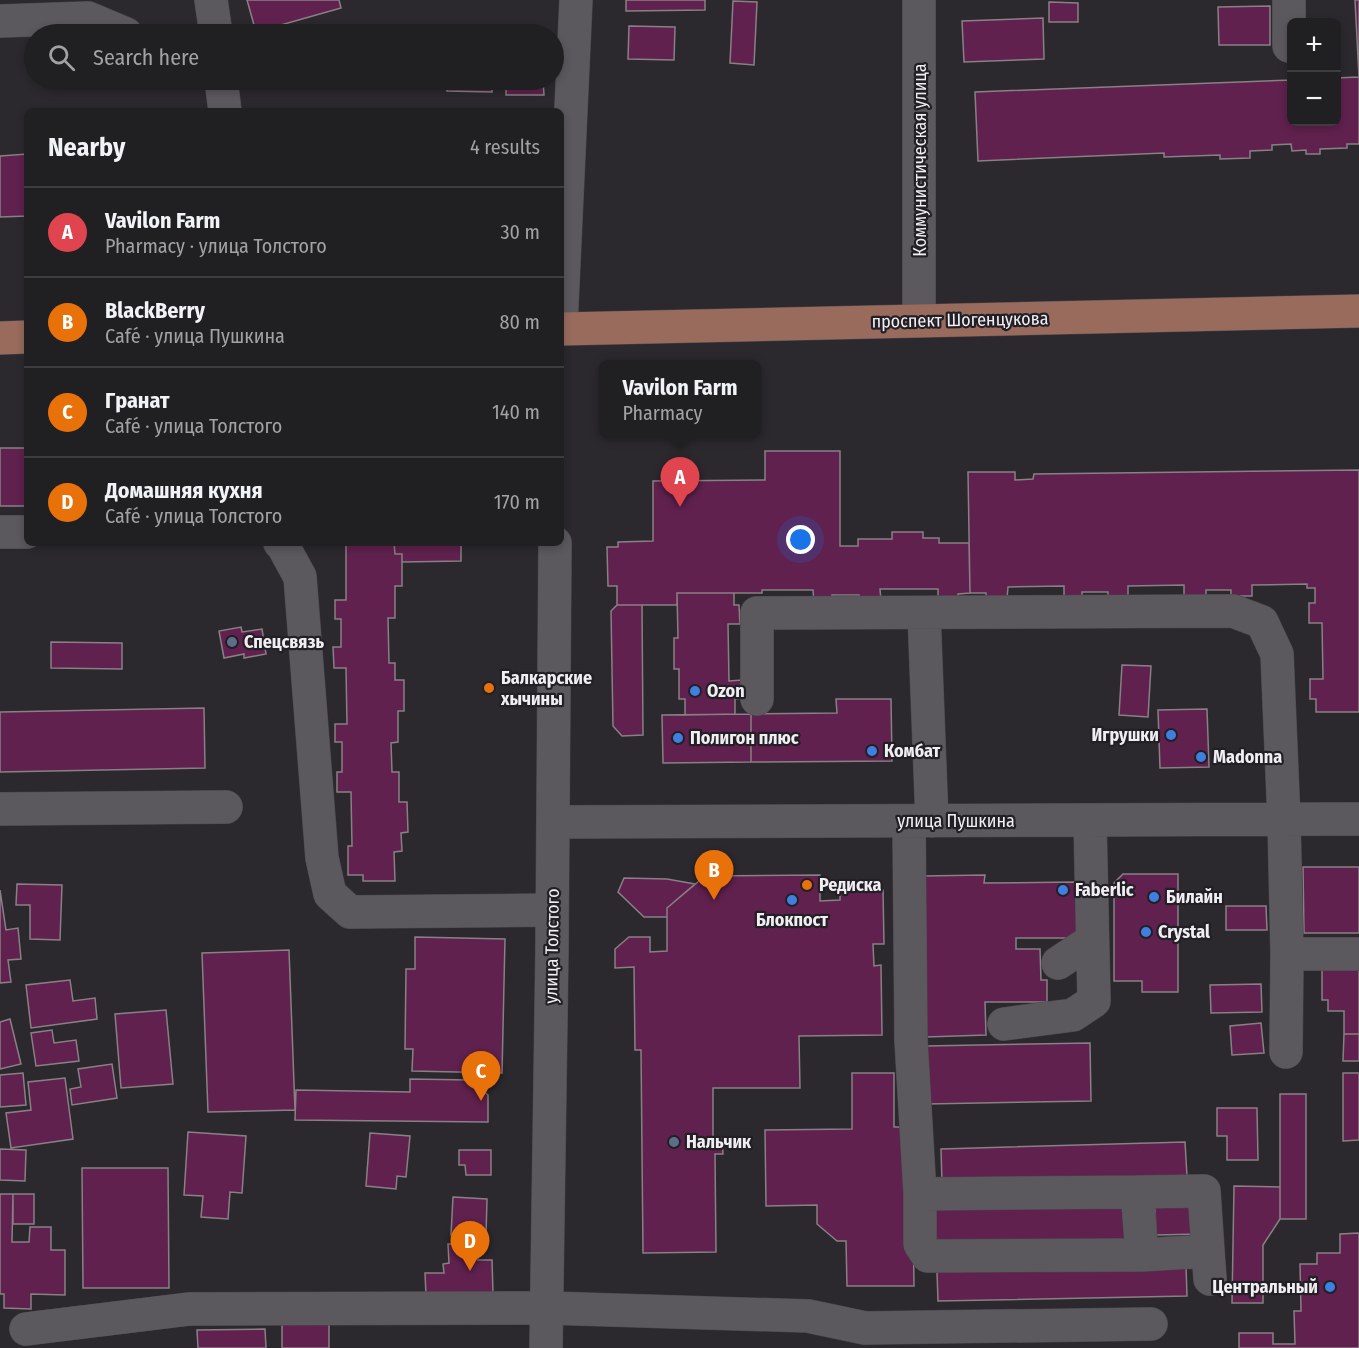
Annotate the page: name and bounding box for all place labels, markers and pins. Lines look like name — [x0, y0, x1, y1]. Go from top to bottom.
pin: A — [660, 458, 700, 507]
place label: Спецсвязь — [244, 631, 325, 653]
marker: Спецсвязь — [225, 635, 239, 649]
place label: Балкарские хычины — [500, 667, 592, 710]
place label: Ozon — [707, 680, 745, 702]
marker: Балкарские хычины — [482, 681, 496, 695]
marker: Ozon — [688, 684, 702, 698]
place label: Игрушки — [1092, 724, 1159, 746]
place label: Полигон плюс — [690, 727, 799, 749]
marker: Игрушки — [1164, 728, 1178, 742]
marker: Полигон плюс — [671, 731, 685, 745]
place label: Комбат — [884, 740, 941, 762]
marker: Комбат — [865, 744, 879, 758]
place label: Madonna — [1213, 746, 1282, 768]
marker: Madonna — [1194, 750, 1208, 764]
pin: B — [694, 850, 734, 900]
place label: Редиска — [819, 874, 882, 896]
marker: Редиска — [800, 878, 814, 892]
place label: Faberlic — [1075, 879, 1134, 901]
marker: Faberlic — [1056, 883, 1070, 897]
place label: Билайн — [1166, 886, 1223, 908]
marker: Билайн — [1147, 890, 1161, 904]
marker: Блокпост — [785, 893, 799, 907]
place label: Блокпост — [756, 909, 828, 931]
place label: Crystal — [1158, 921, 1210, 943]
marker: Crystal — [1139, 925, 1153, 939]
pin: C — [462, 1052, 500, 1101]
place label: Нальчик — [686, 1131, 752, 1153]
marker: Нальчик — [667, 1135, 681, 1149]
pin: D — [450, 1222, 490, 1271]
place label: Центральный — [1212, 1276, 1318, 1298]
marker: Центральный — [1323, 1280, 1337, 1294]

